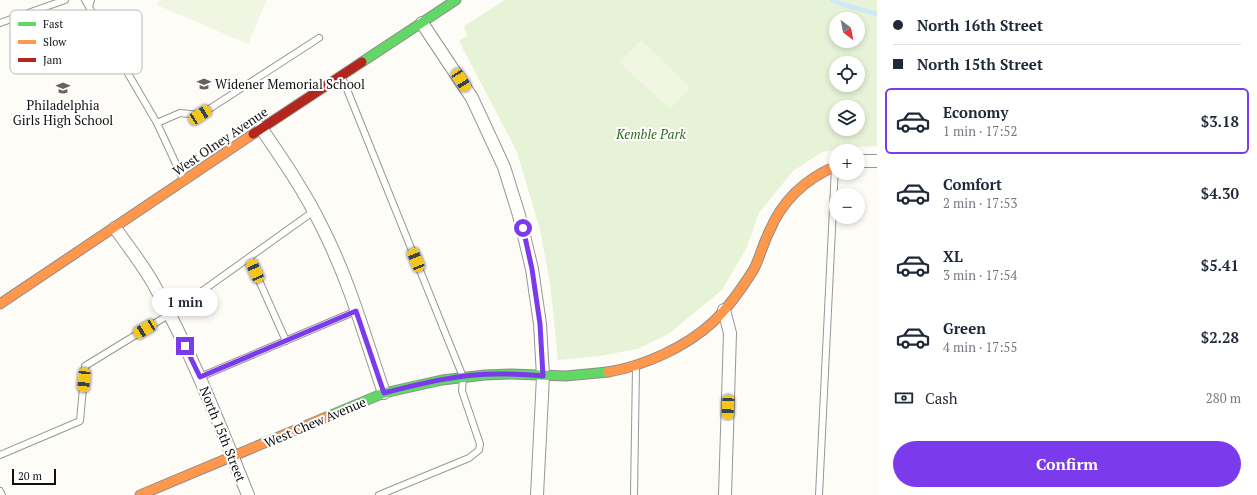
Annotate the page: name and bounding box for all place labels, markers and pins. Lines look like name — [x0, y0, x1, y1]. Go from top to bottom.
place label: Widener Memorial School — [215, 75, 365, 93]
school or university icon: Widener Memorial School — [196, 76, 212, 92]
school or university icon: Philadelphia Girls High School — [55, 80, 71, 96]
place label: Philadelphia Girls High School — [13, 96, 113, 129]

